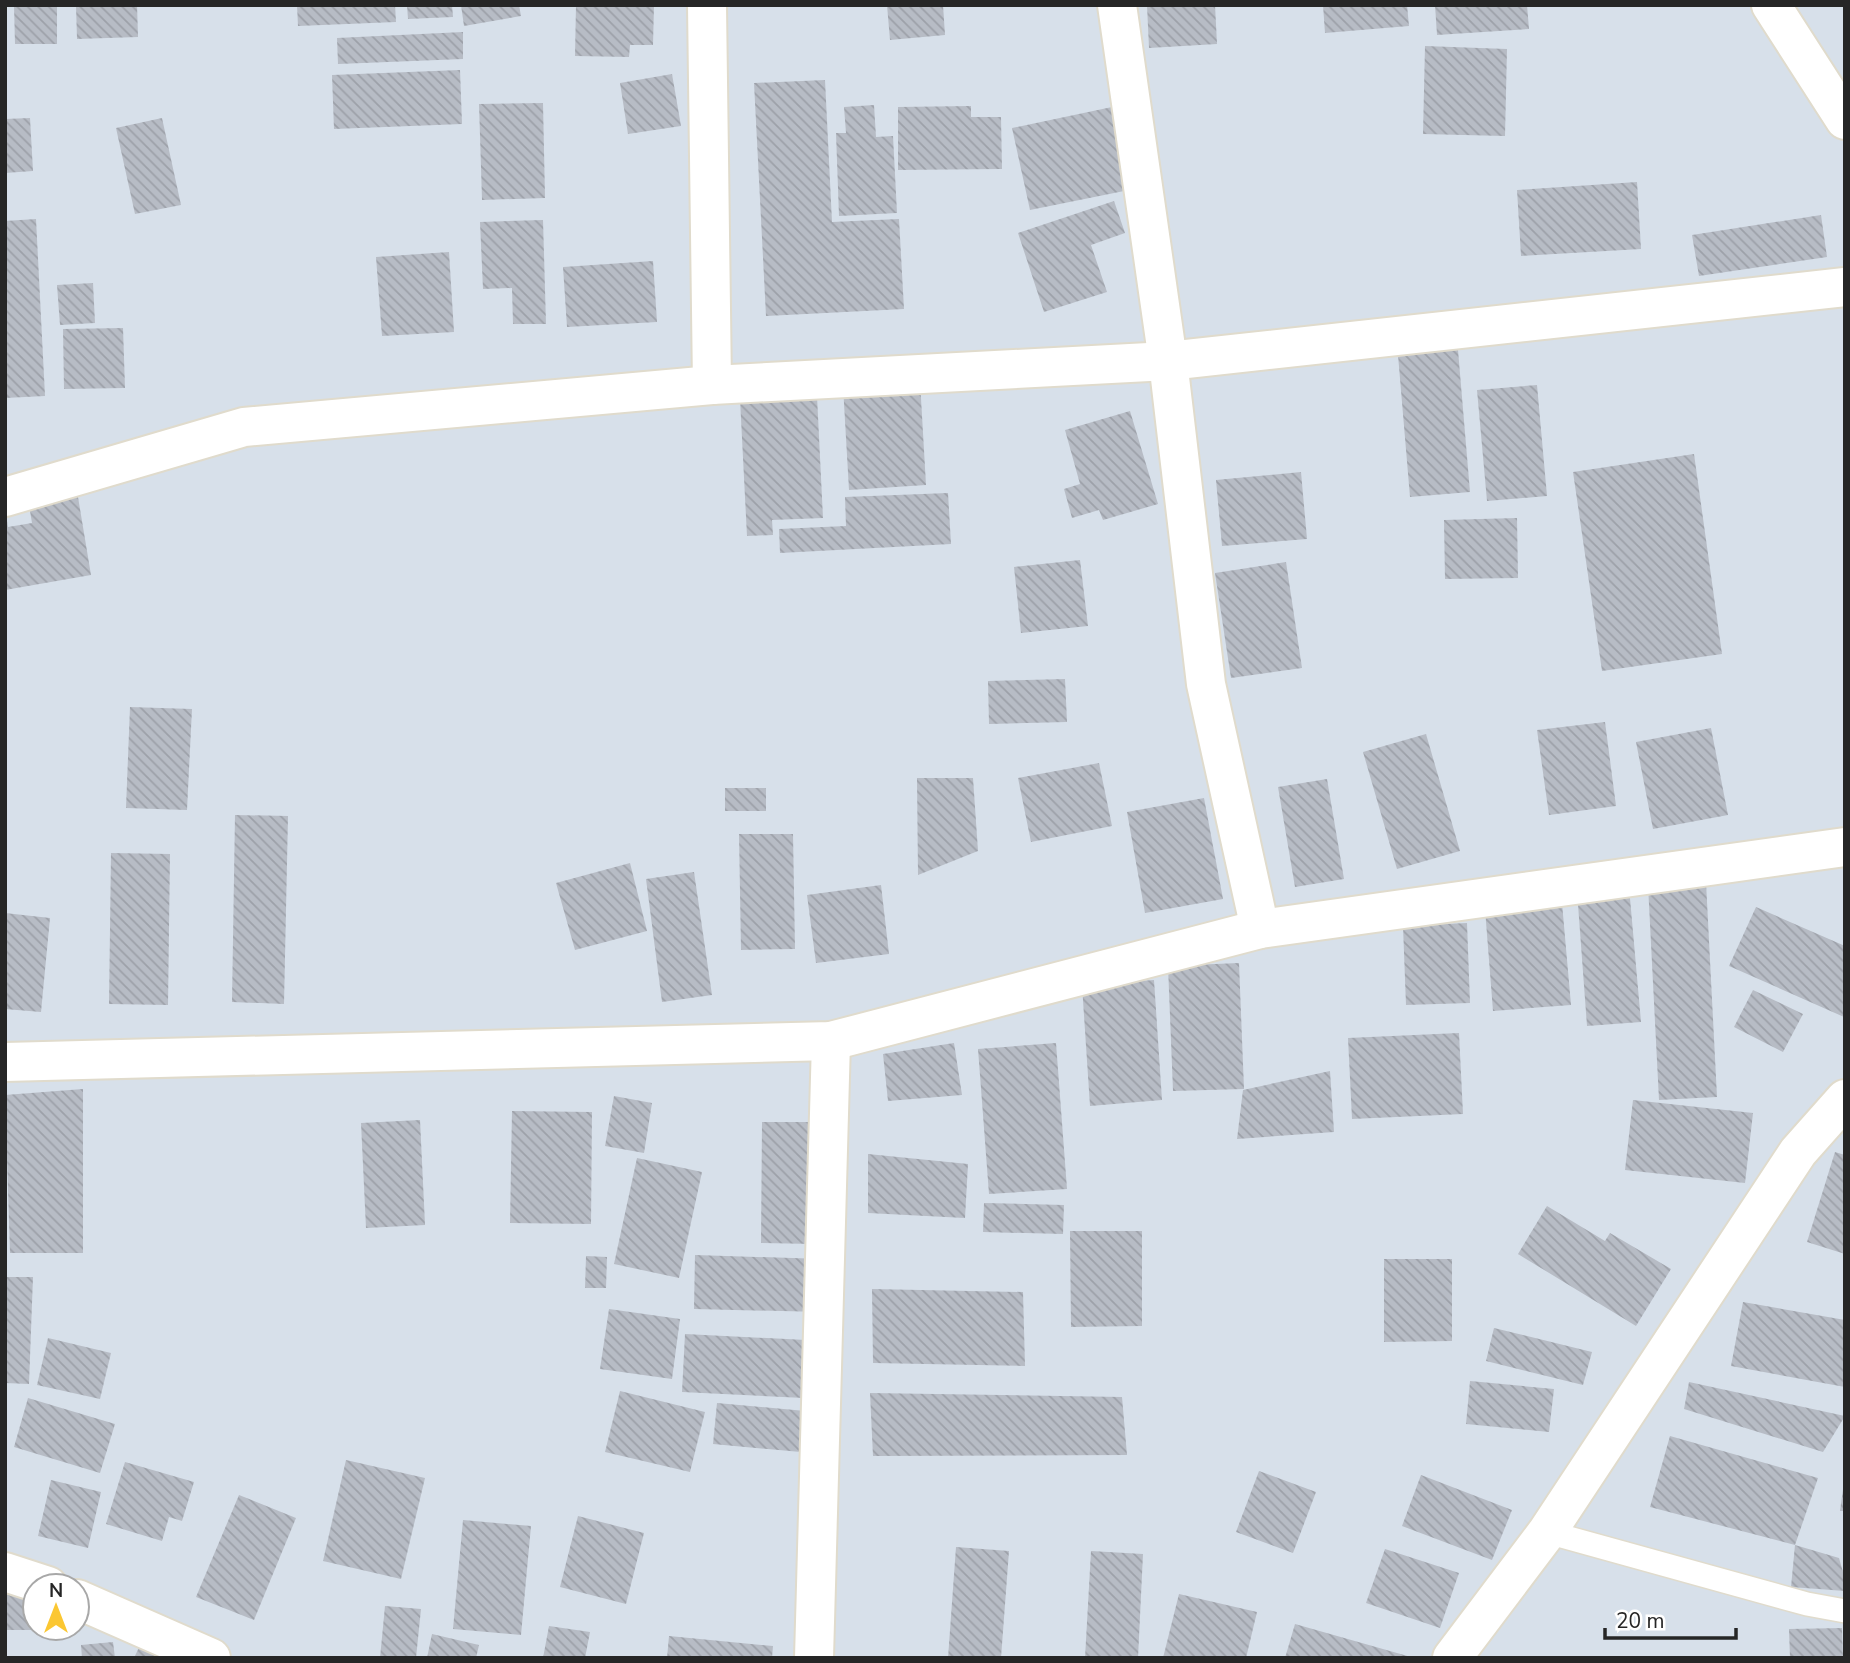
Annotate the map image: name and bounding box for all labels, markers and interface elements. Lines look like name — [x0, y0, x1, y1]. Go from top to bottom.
north arrow — [21, 1572, 91, 1642]
text: N — [49, 1578, 63, 1604]
scale bar — [1605, 1596, 1736, 1640]
text: 20 m — [1616, 1607, 1665, 1635]

